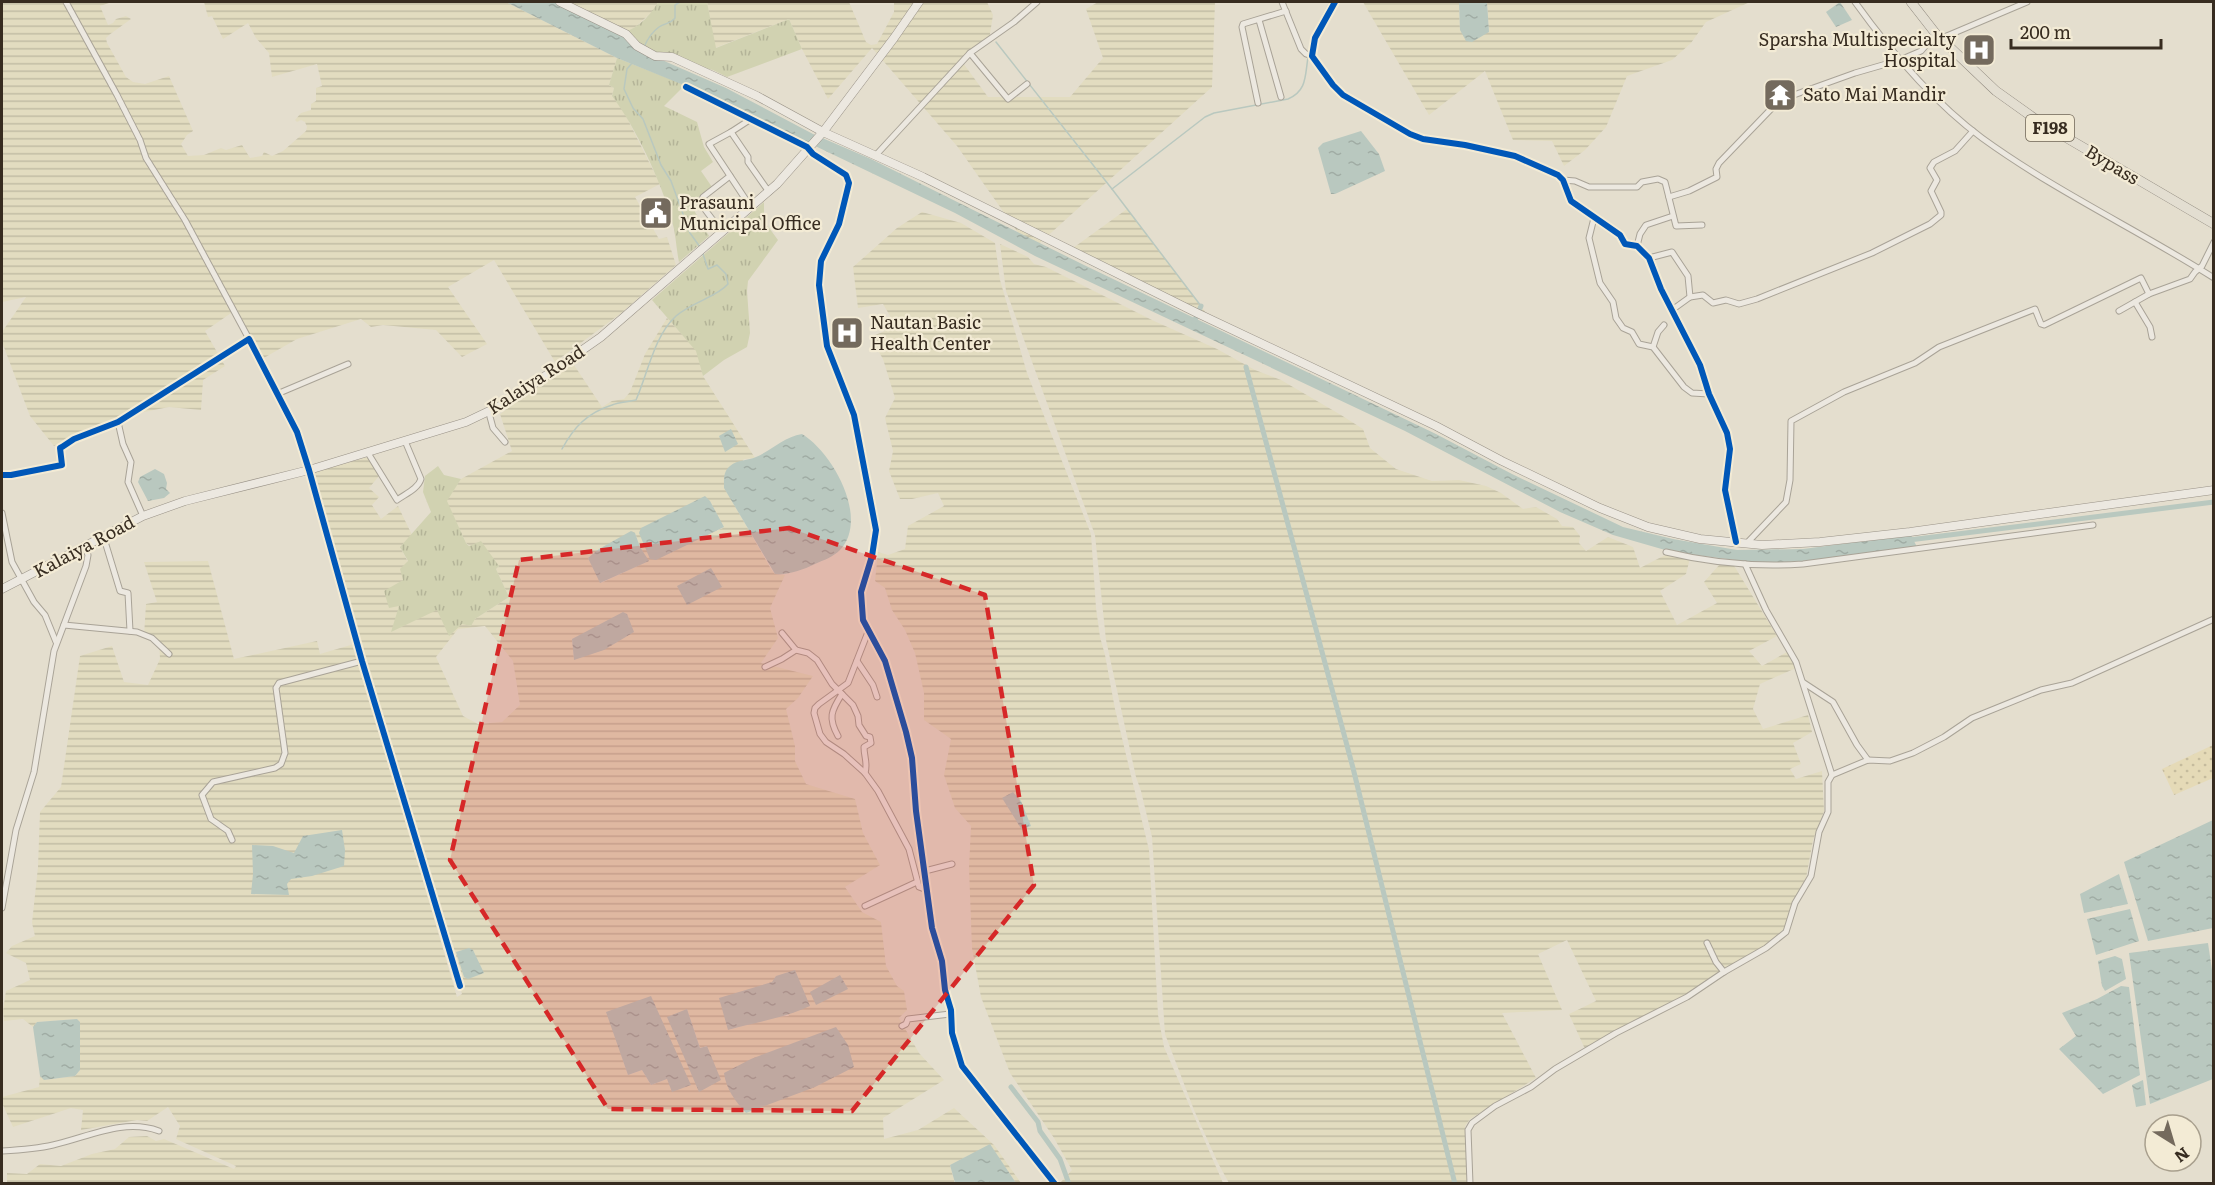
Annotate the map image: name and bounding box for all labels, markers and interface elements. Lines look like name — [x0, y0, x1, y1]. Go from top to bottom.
scale bar — [2011, 12, 2161, 50]
text: 200 m — [2020, 18, 2071, 45]
place label: Sparsha Multispecialty Hospital — [1758, 25, 1957, 73]
hospital icon: Sparsha Multispecialty Hospital — [1961, 32, 1997, 68]
temple icon: Sato Mai Mandir — [1762, 77, 1798, 113]
place label: Sato Mai Mandir — [1803, 80, 1946, 107]
road number: F198 — [2026, 115, 2074, 141]
street label: Bypass — [2081, 137, 2145, 190]
place label: Prasauni Municipal Office — [679, 188, 821, 236]
public building icon: Prasauni Municipal Office — [638, 195, 674, 231]
place label: Nautan Basic Health Center — [870, 308, 991, 356]
hospital icon: Nautan Basic Health Center — [829, 315, 865, 351]
street label: Kalaiya Road — [481, 337, 589, 420]
street label: Kalaiya Road — [28, 508, 139, 584]
north arrow — [2143, 1113, 2203, 1173]
text: N — [2170, 1142, 2195, 1169]

